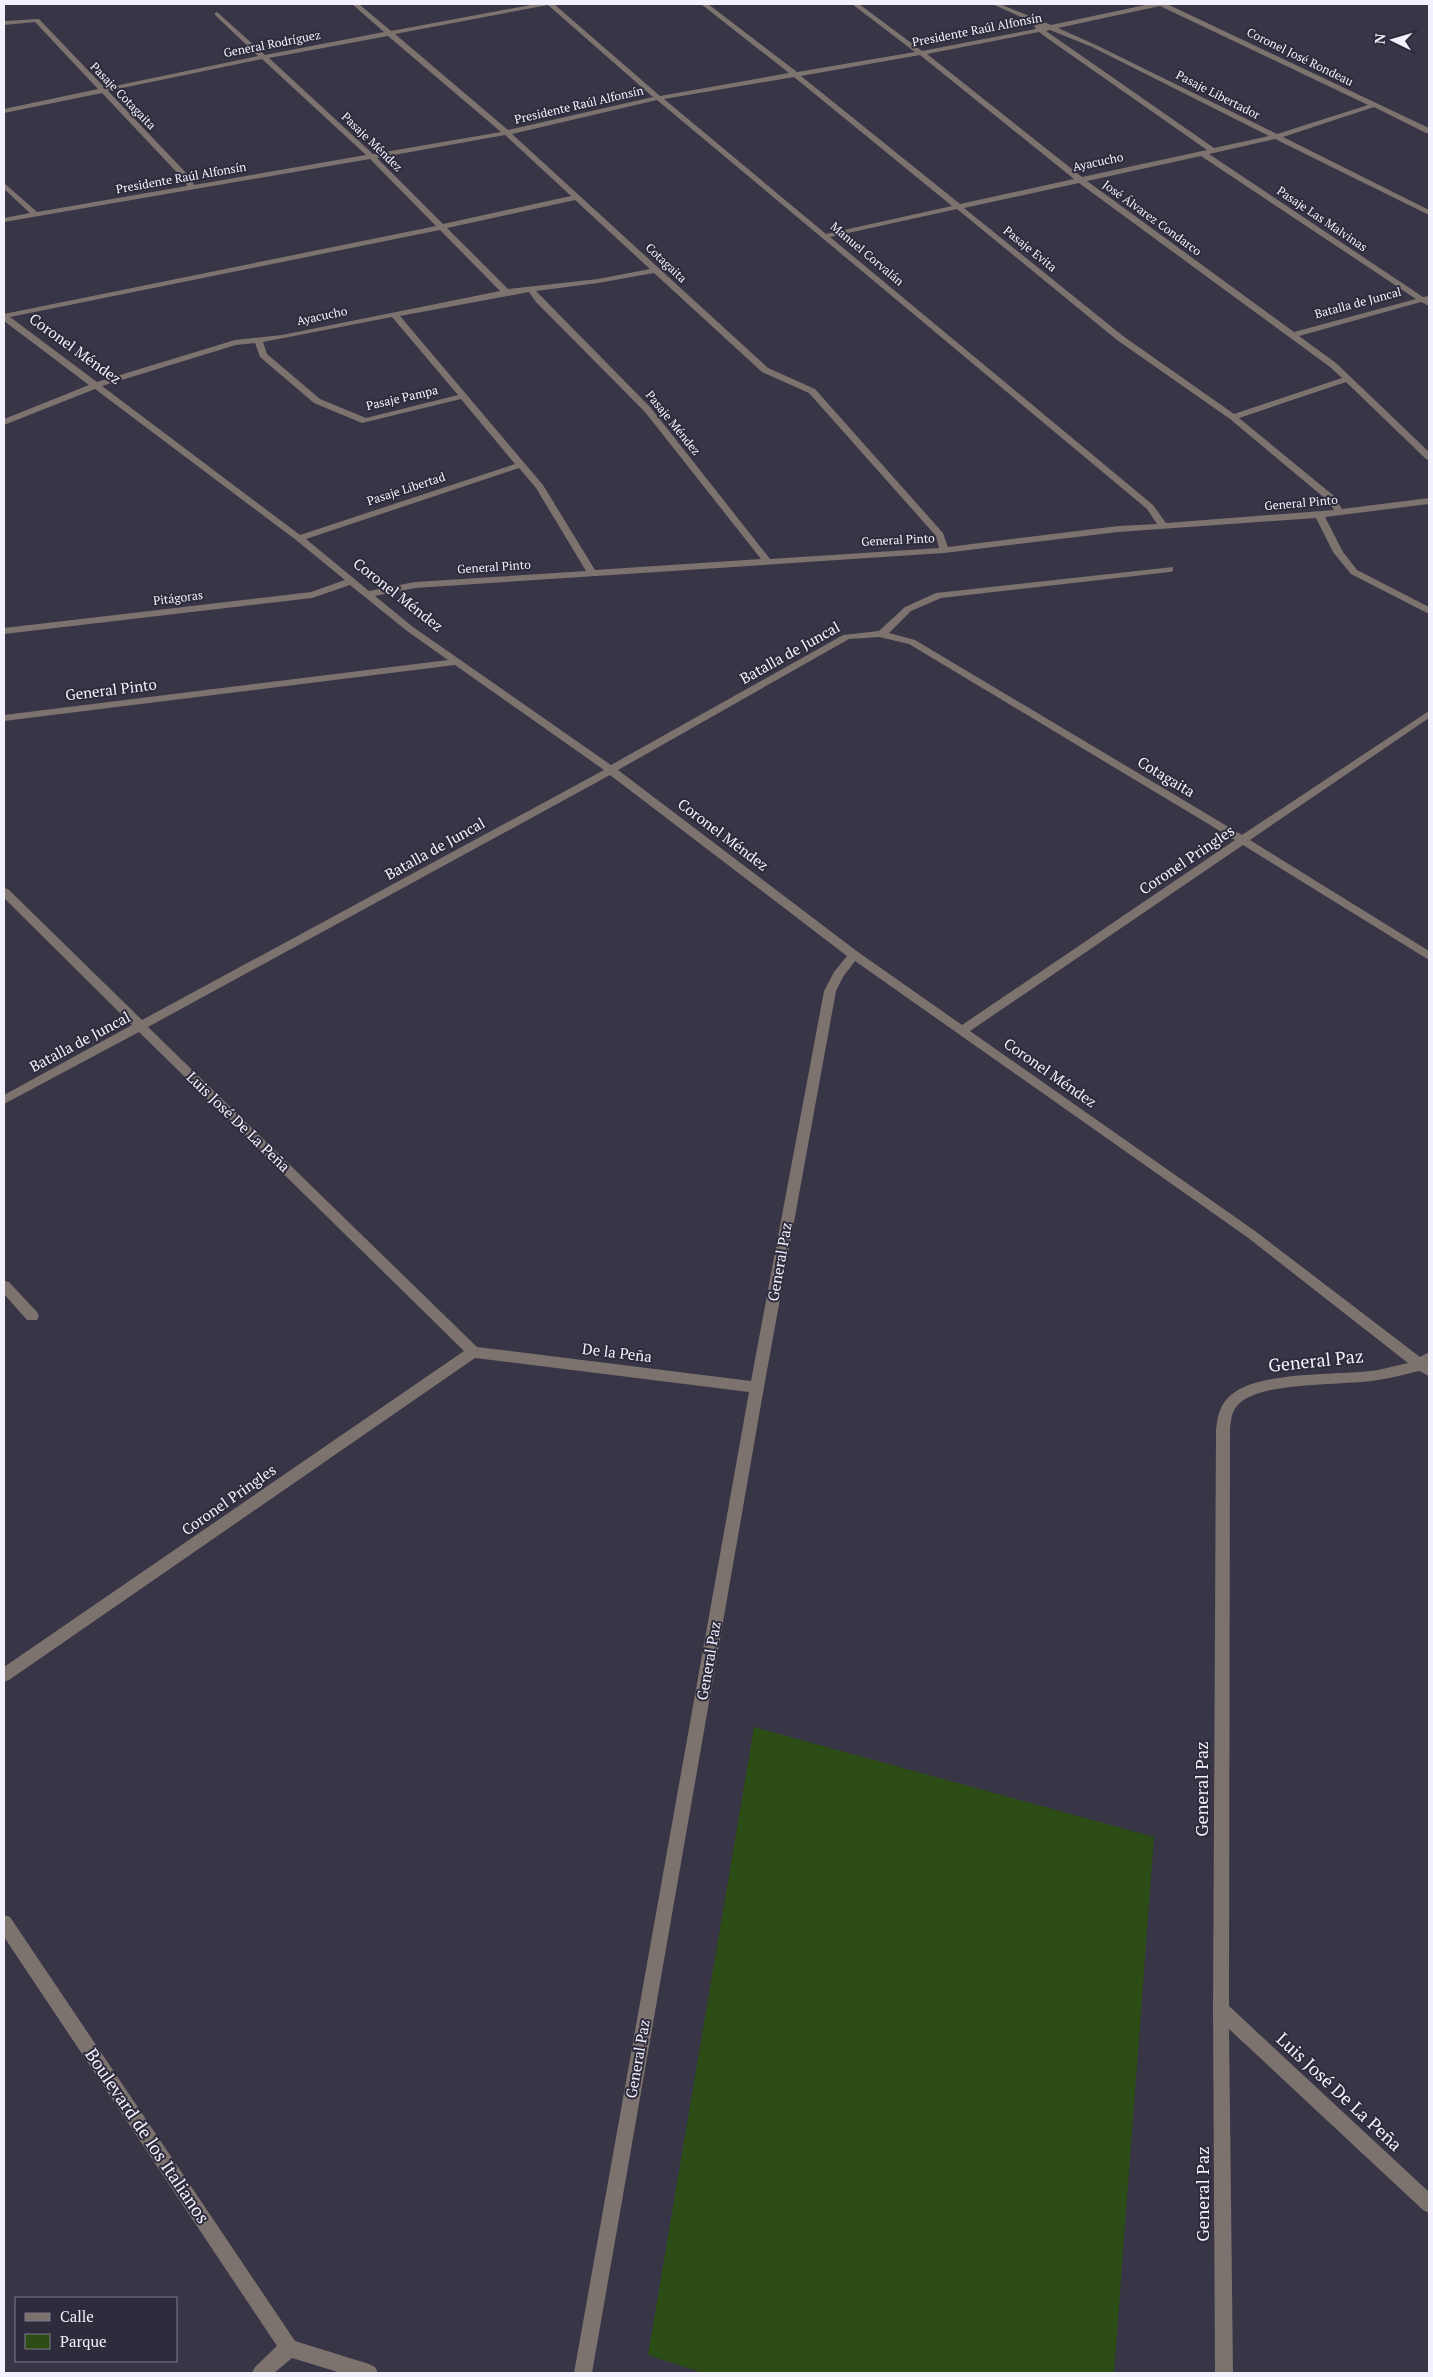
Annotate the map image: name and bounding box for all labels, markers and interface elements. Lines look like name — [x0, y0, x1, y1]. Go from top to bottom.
street label: Presidente Raúl Alfonsín — [911, 10, 1043, 49]
north arrow — [1368, 15, 1418, 65]
street label: Coronel José Rondeau — [1244, 24, 1356, 89]
street label: General Rodríguez — [222, 27, 322, 60]
text: N — [1370, 32, 1390, 45]
street label: Pasaje Cotagaita — [87, 59, 159, 132]
street label: Pasaje Libertador — [1174, 67, 1263, 122]
street label: Presidente Raúl Alfonsín — [513, 82, 645, 127]
street label: Pasaje Méndez — [339, 109, 406, 175]
street label: Ayacucho — [1071, 149, 1125, 174]
street label: Presidente Raúl Alfonsín — [115, 159, 247, 196]
street label: José Álvarez Condarco — [1100, 177, 1205, 259]
street label: Pasaje Las Malvinas — [1274, 183, 1370, 254]
street label: Manuel Corvalán — [828, 219, 907, 289]
street label: Pasaje Evita — [1001, 223, 1060, 275]
street label: Cotagaita — [643, 240, 690, 285]
street label: Batalla de Juncal — [1313, 284, 1403, 321]
street label: Ayacucho — [295, 303, 349, 328]
street label: Coronel Méndez — [26, 308, 125, 388]
street label: Pasaje Pampa — [364, 382, 439, 413]
street label: Pasaje Méndez — [643, 387, 704, 458]
street label: Pasaje Libertad — [365, 469, 447, 508]
street label: General Pinto — [1264, 492, 1339, 513]
street label: General Pinto — [861, 530, 935, 549]
street label: Coronel Méndez — [350, 553, 448, 636]
street label: General Pinto — [457, 556, 532, 577]
street label: Pitágoras — [152, 587, 204, 608]
street label: Batalla de Juncal — [736, 616, 843, 688]
street label: General Pinto — [64, 673, 158, 705]
street label: Cotagaita — [1134, 751, 1199, 801]
street label: Coronel Méndez — [674, 793, 773, 875]
street label: Batalla de Juncal — [381, 812, 488, 884]
street label: Coronel Pringles — [1135, 820, 1238, 898]
street label: Batalla de Juncal — [26, 1006, 133, 1076]
street label: Coronel Méndez — [1000, 1033, 1101, 1112]
street label: Luis José De La Peña — [183, 1067, 295, 1176]
street label: General Paz — [762, 1221, 796, 1303]
street label: De la Peña — [581, 1338, 654, 1366]
street label: General Paz — [1267, 1343, 1365, 1377]
street label: Coronel Pringles — [177, 1459, 280, 1539]
street label: General Paz — [691, 1620, 725, 1702]
street label: General Paz — [1189, 1741, 1213, 1837]
street label: General Paz — [620, 2018, 654, 2100]
street label: Luis José De La Peña — [1272, 2027, 1408, 2156]
street label: Boulevard de los Italianos — [80, 2043, 215, 2228]
street label: General Paz — [1190, 2146, 1214, 2242]
legend — [15, 2297, 178, 2362]
text: Calle — [60, 2306, 94, 2326]
text: Parque — [60, 2331, 107, 2351]

